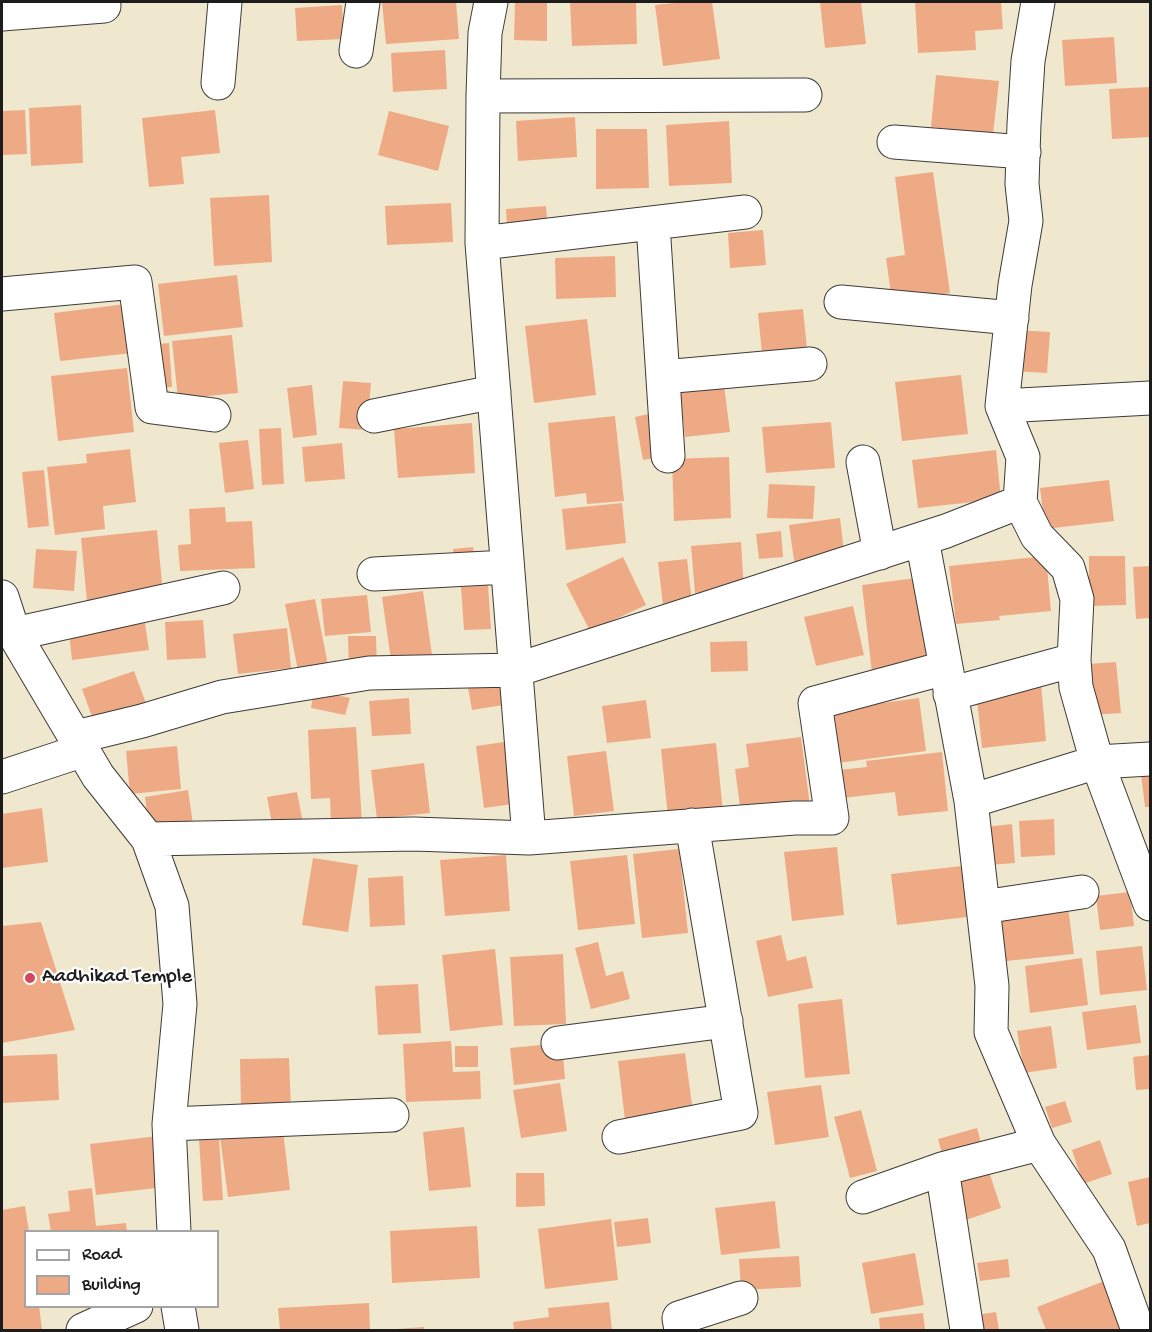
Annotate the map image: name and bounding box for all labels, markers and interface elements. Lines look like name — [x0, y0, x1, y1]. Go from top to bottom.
place label: Aadhikad Temple — [42, 965, 192, 991]
marker: Aadhikad Temple — [23, 971, 37, 985]
legend — [24, 1230, 219, 1308]
text: Road — [82, 1245, 121, 1266]
text: Building — [82, 1275, 141, 1296]

